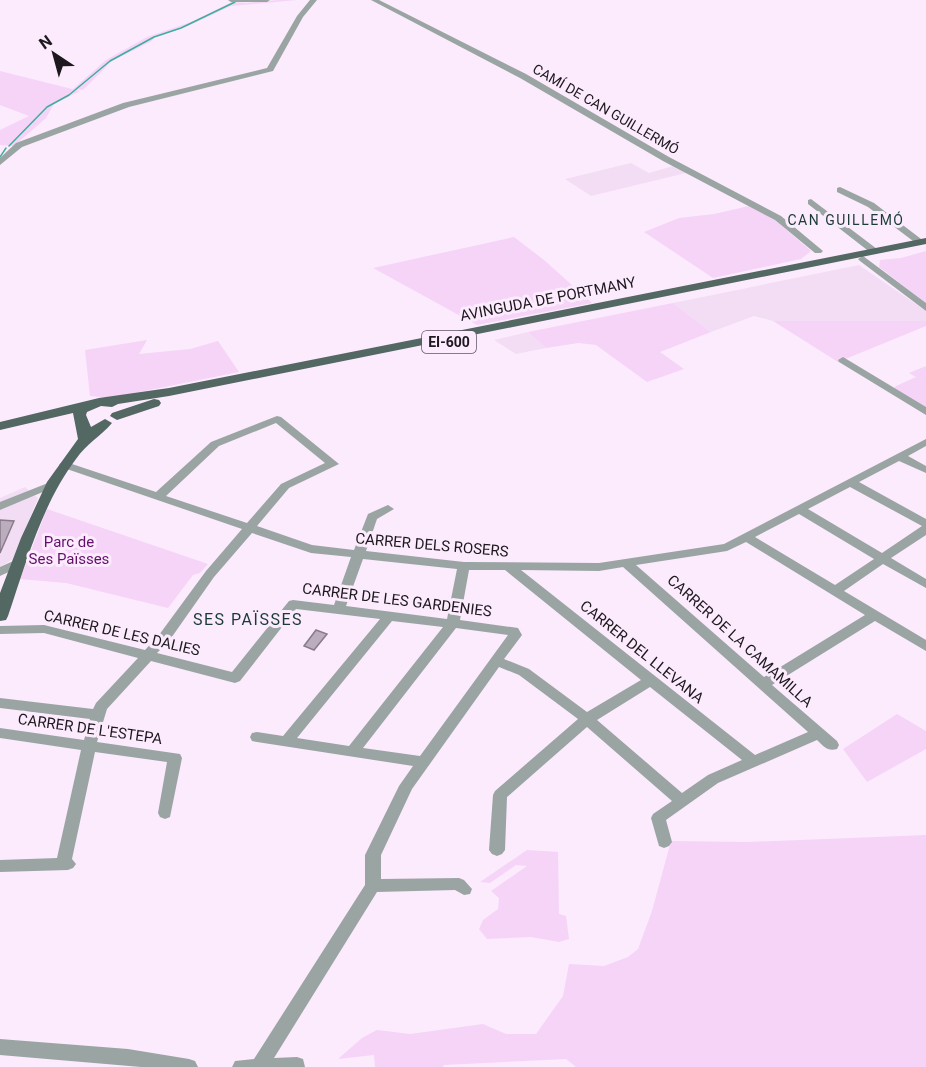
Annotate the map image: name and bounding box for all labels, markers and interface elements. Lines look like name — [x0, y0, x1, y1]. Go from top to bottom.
north arrow — [24, 24, 84, 84]
text: N — [35, 31, 56, 53]
street label: CAMÍ DE CAN GUILLERMÓ — [530, 60, 682, 157]
district label: CAN GUILLEMÓ — [787, 211, 905, 228]
street label: AVINGUDA DE PORTMANY — [459, 273, 637, 325]
road number: EI-600 — [422, 331, 476, 353]
street label: CARRER DELS ROSERS — [355, 529, 509, 561]
park label: Parc de Ses Païsses — [29, 533, 109, 568]
street label: CARRER DE LA CAMAMILLA — [664, 571, 816, 711]
street label: CARRER DE LES GARDENIES — [301, 579, 493, 621]
street label: CARRER DEL LLEVANA — [577, 597, 708, 708]
street label: CARRER DE LES DALIES — [42, 606, 202, 660]
district label: SES PAÏSSES — [193, 610, 303, 629]
street label: CARRER DE L'ESTEPA — [17, 710, 163, 748]

